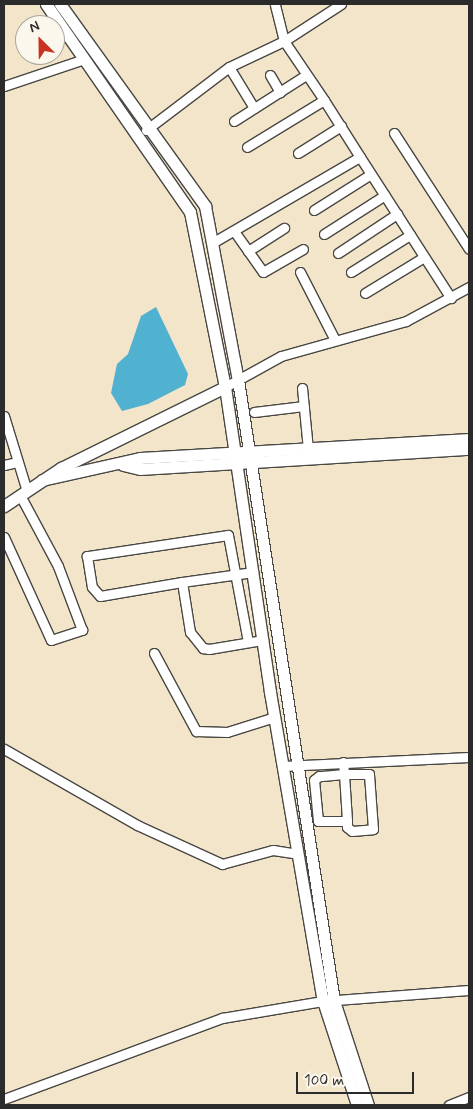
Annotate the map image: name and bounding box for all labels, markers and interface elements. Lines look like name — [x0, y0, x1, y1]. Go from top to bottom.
north arrow — [15, 15, 65, 65]
text: N — [27, 17, 42, 37]
scale bar — [298, 1062, 416, 1094]
text: 100 m — [304, 1071, 344, 1091]

